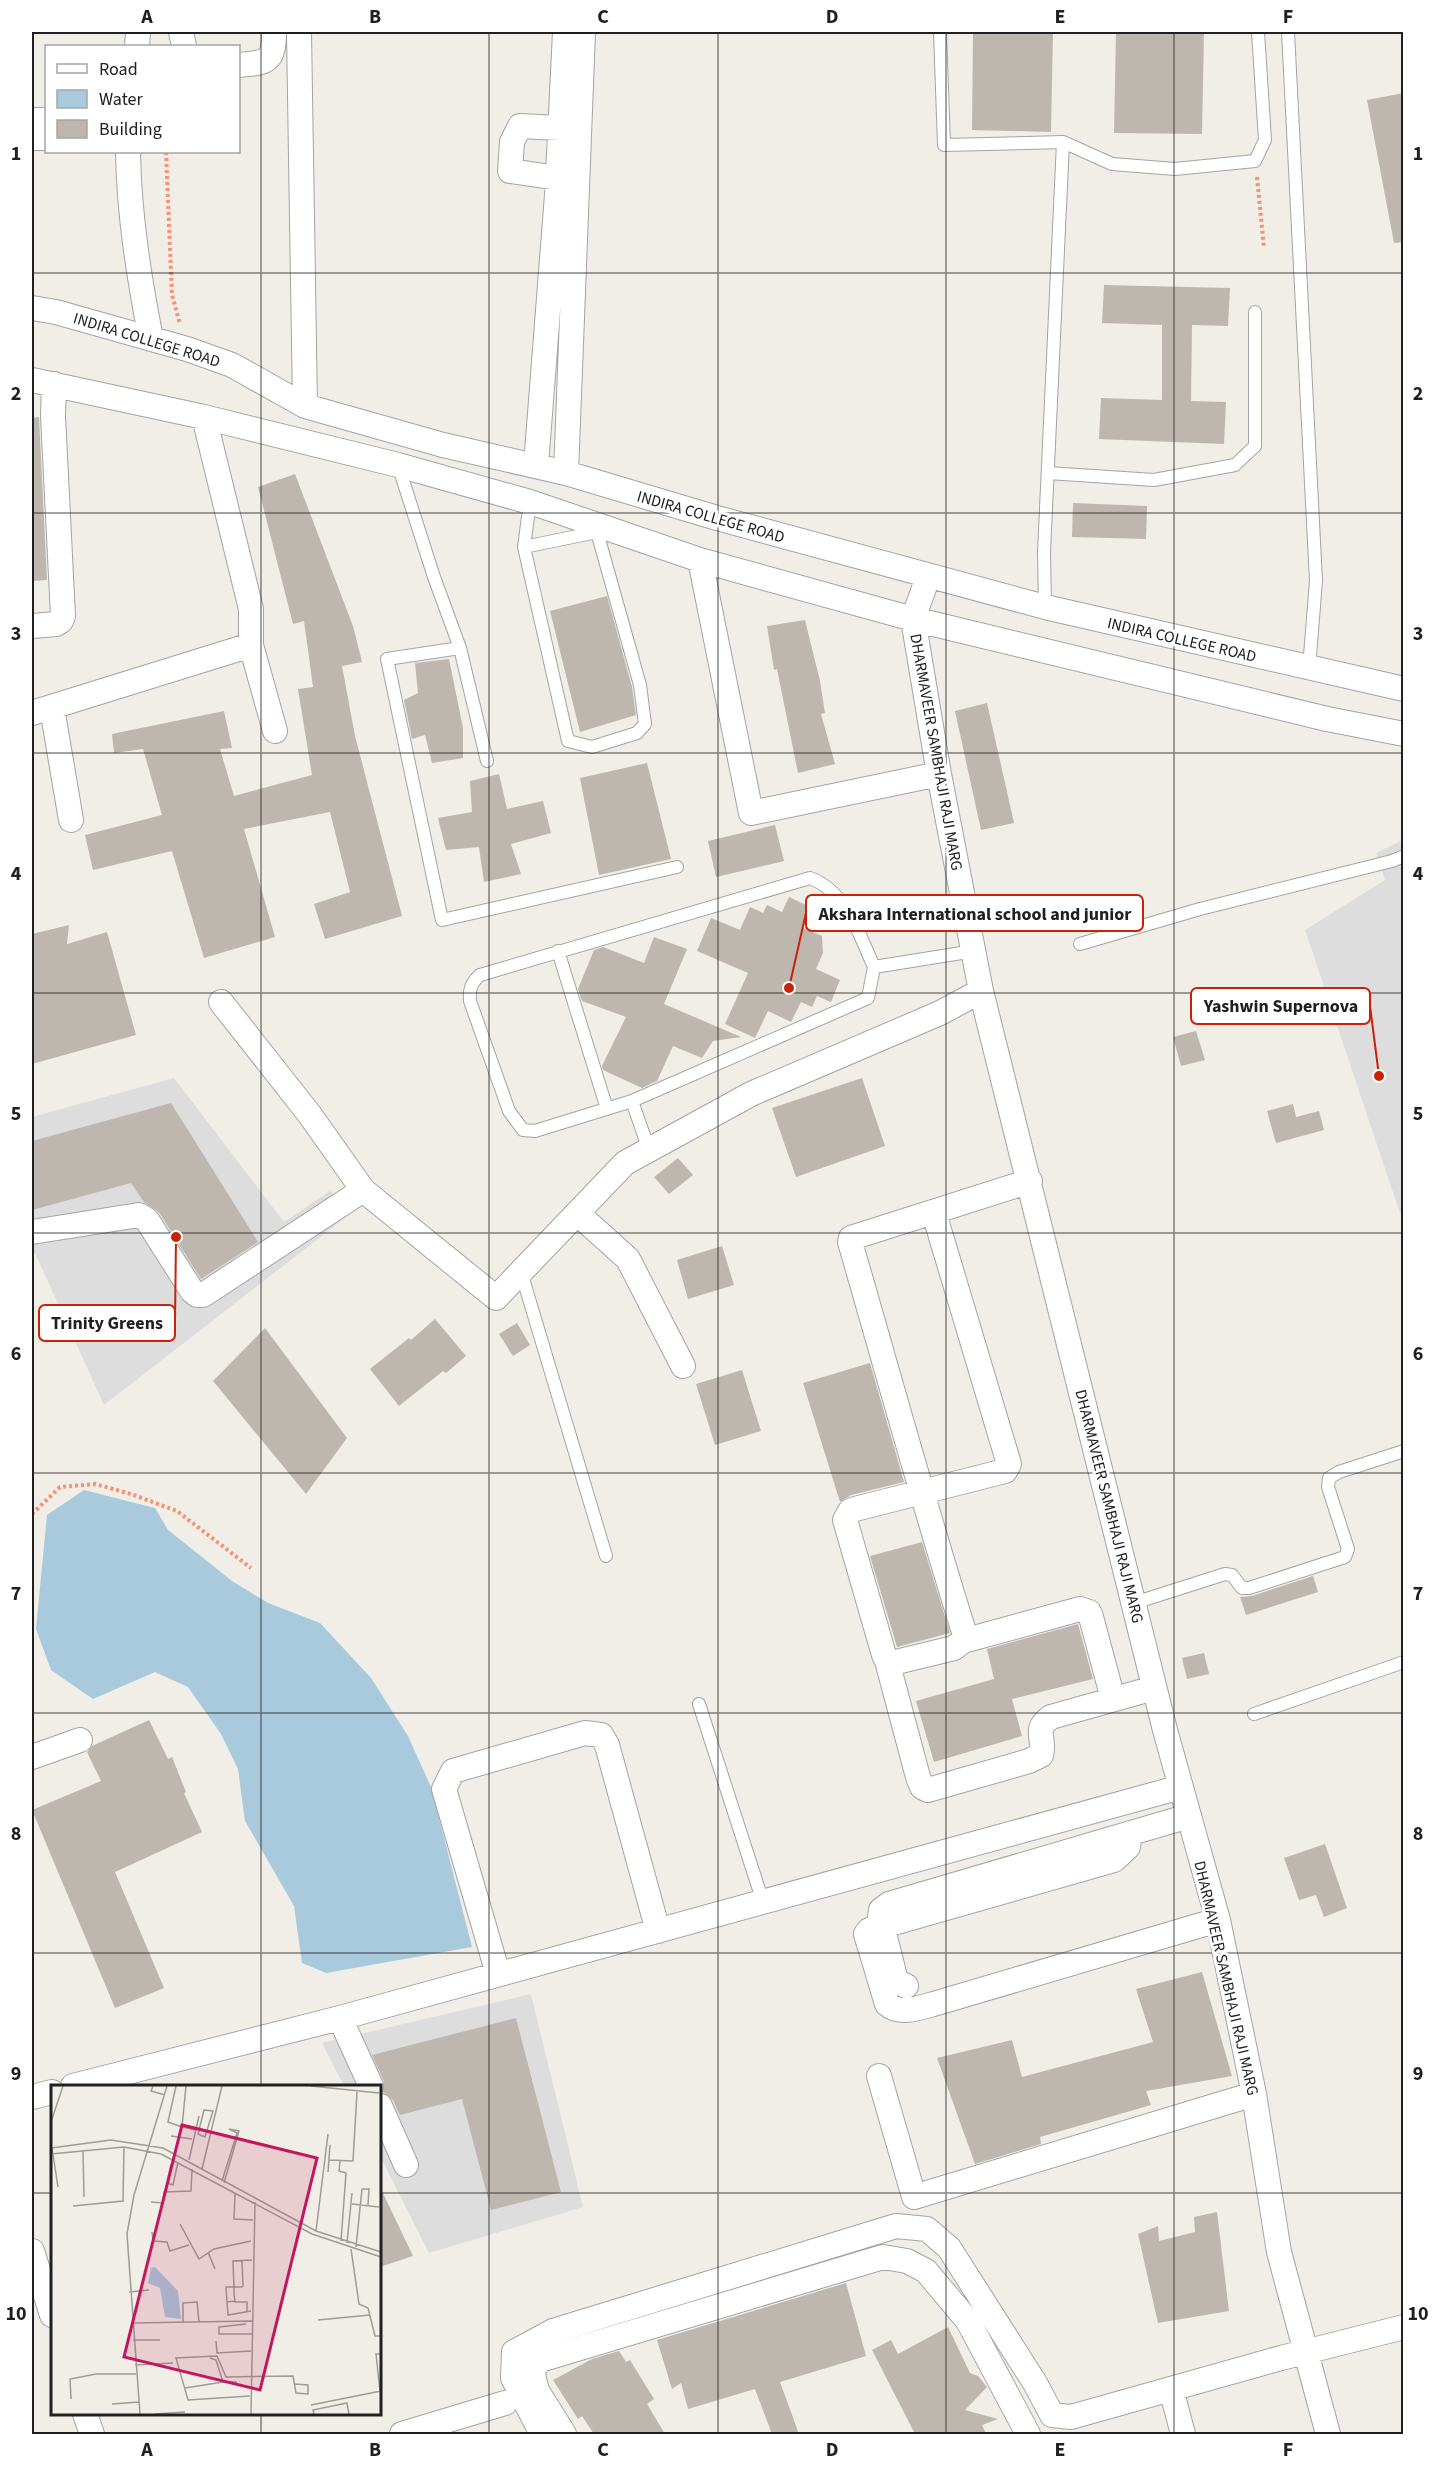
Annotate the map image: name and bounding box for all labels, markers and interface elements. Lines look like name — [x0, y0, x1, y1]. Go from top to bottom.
text: A — [140, 3, 153, 31]
text: B — [369, 3, 381, 31]
text: C — [597, 3, 609, 31]
text: D — [826, 3, 838, 31]
text: E — [1055, 3, 1065, 31]
text: F — [1283, 3, 1293, 31]
legend — [45, 45, 240, 153]
text: Road — [99, 57, 138, 82]
text: Water — [99, 87, 143, 112]
text: Building — [99, 117, 162, 142]
text: 1 — [11, 140, 21, 168]
text: 1 — [1413, 140, 1423, 168]
street label: INDIRA COLLEGE ROAD — [71, 307, 223, 373]
text: 2 — [11, 380, 21, 408]
text: 2 — [1413, 380, 1423, 408]
street label: INDIRA COLLEGE ROAD — [634, 485, 787, 549]
street label: INDIRA COLLEGE ROAD — [1105, 612, 1259, 668]
text: 3 — [11, 620, 21, 648]
text: 3 — [1413, 620, 1423, 648]
street label: DHARMAVEER SAMBHAJI RAJI MARG — [904, 632, 968, 872]
text: 4 — [11, 860, 22, 888]
text: 4 — [1413, 860, 1424, 888]
callout: Akshara International school and junior — [806, 895, 1143, 931]
text: Akshara International school and junior — [817, 902, 1132, 927]
callout: Yashwin Supernova — [1191, 988, 1370, 1024]
text: Yashwin Supernova — [1203, 994, 1358, 1019]
text: 5 — [11, 1100, 21, 1128]
text: 5 — [1413, 1100, 1423, 1128]
callout: Trinity Greens — [39, 1305, 175, 1341]
text: Trinity Greens — [51, 1311, 163, 1336]
text: 6 — [11, 1340, 21, 1368]
text: 6 — [1413, 1340, 1423, 1368]
street label: DHARMAVEER SAMBHAJI RAJI MARG — [1069, 1387, 1149, 1625]
text: 7 — [11, 1580, 21, 1608]
text: 7 — [1413, 1580, 1423, 1608]
text: 8 — [11, 1820, 21, 1848]
text: 8 — [1413, 1820, 1423, 1848]
street label: DHARMAVEER SAMBHAJI RAJI MARG — [1188, 1859, 1264, 2098]
text: 9 — [11, 2060, 21, 2088]
text: 9 — [1413, 2060, 1423, 2088]
inset map — [51, 2085, 381, 2415]
text: 10 — [5, 2300, 27, 2328]
text: 10 — [1407, 2300, 1429, 2328]
text: A — [140, 2436, 153, 2464]
text: B — [369, 2436, 381, 2464]
text: C — [597, 2436, 609, 2464]
text: D — [826, 2436, 838, 2464]
text: E — [1055, 2436, 1065, 2464]
text: F — [1283, 2436, 1293, 2464]

